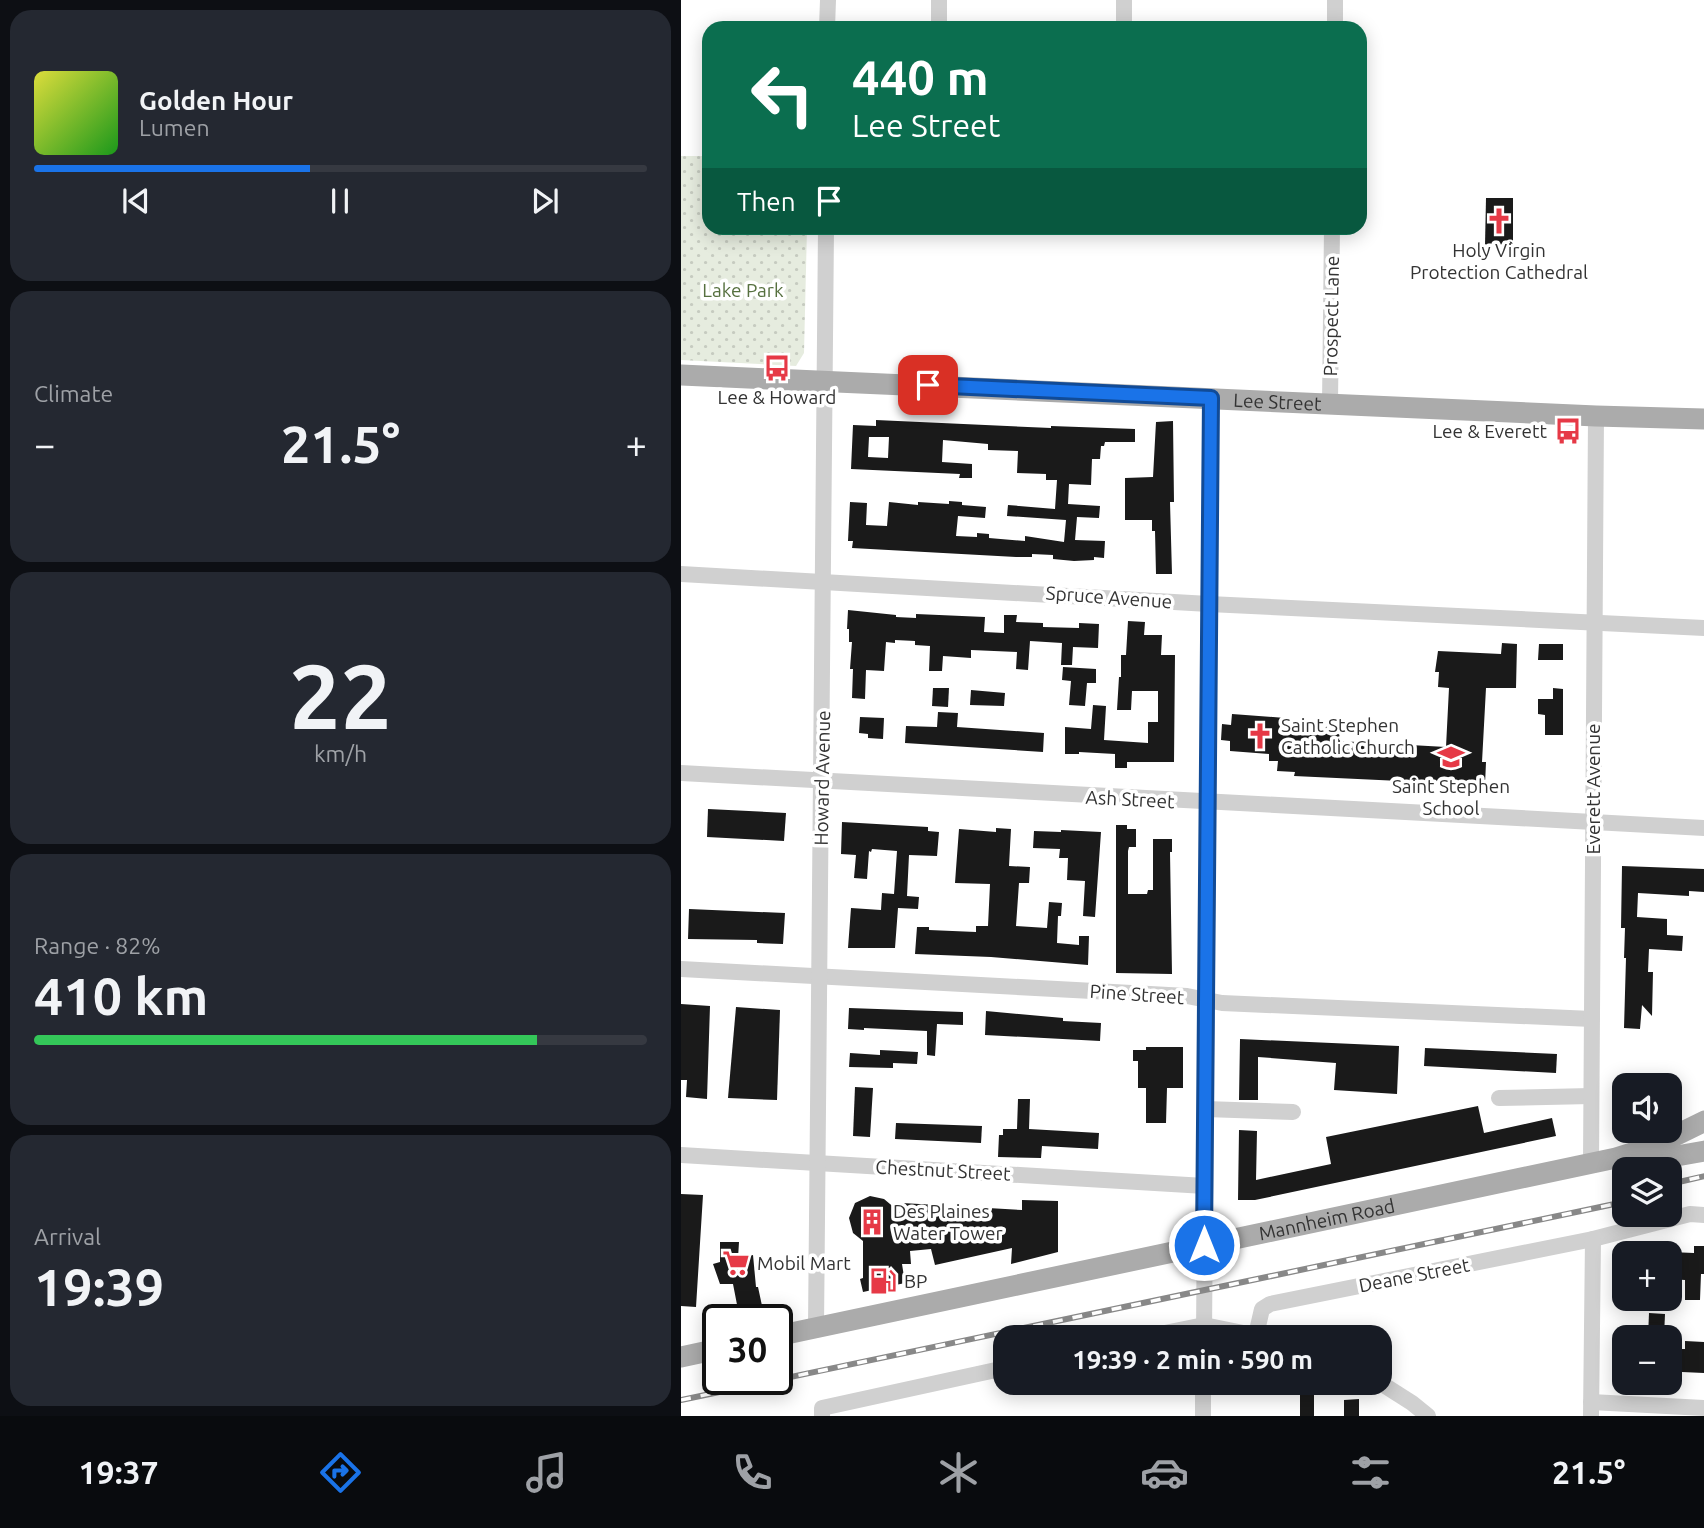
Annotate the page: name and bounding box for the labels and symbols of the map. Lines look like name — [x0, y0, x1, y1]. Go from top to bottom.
church icon: Holy Virgin Protection Cathedral — [1484, 206, 1514, 236]
place label: Holy Virgin Protection Cathedral — [1410, 239, 1588, 283]
street label: Prospect Lane — [1319, 255, 1343, 377]
park label: Lake Park — [702, 279, 784, 301]
bus stop icon: Lee & Howard — [762, 353, 792, 383]
pin — [898, 355, 958, 415]
place label: Lee & Howard — [718, 386, 836, 408]
street label: Lee Street — [1233, 389, 1322, 415]
bus stop icon: Lee & Everett — [1553, 416, 1583, 446]
place label: Lee & Everett — [1432, 420, 1548, 442]
street label: Spruce Avenue — [1045, 582, 1173, 612]
street label: Howard Avenue — [810, 710, 834, 846]
place label: Saint Stephen Catholic Church — [1281, 714, 1415, 758]
church icon: Saint Stephen Catholic Church — [1245, 721, 1275, 751]
street label: Everett Avenue — [1582, 723, 1604, 855]
school or university icon: Saint Stephen School — [1436, 742, 1466, 772]
place label: Saint Stephen School — [1392, 775, 1510, 819]
street label: Ash Street — [1085, 786, 1176, 812]
street label: Pine Street — [1089, 980, 1186, 1008]
street label: Chestnut Street — [875, 1155, 1012, 1185]
street label: Mannheim Road — [1257, 1194, 1397, 1245]
place label: Des Plaines Water Tower — [893, 1200, 1003, 1244]
building icon: Des Plaines Water Tower — [857, 1207, 887, 1237]
position arrow — [1167, 1208, 1241, 1282]
supermarket icon: Mobil Mart — [721, 1248, 751, 1278]
place label: Mobil Mart — [757, 1252, 851, 1274]
street label: Deane Street — [1357, 1253, 1472, 1297]
fuel station icon: BP — [868, 1266, 898, 1296]
place label: BP — [904, 1270, 927, 1292]
speed limit sign: 30 — [702, 1304, 793, 1395]

